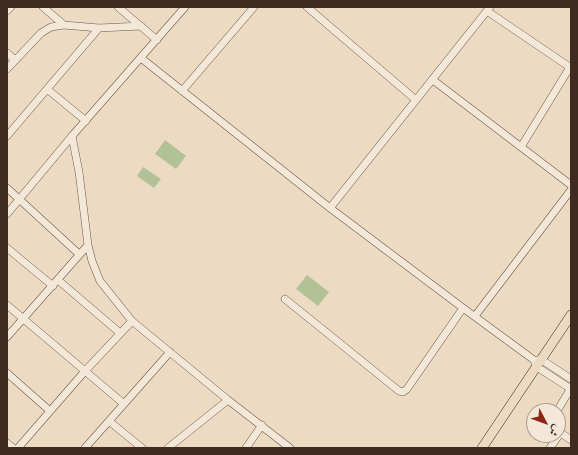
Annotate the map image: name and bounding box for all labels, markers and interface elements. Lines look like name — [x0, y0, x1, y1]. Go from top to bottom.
north arrow — [526, 403, 566, 443]
text: ش — [546, 422, 563, 439]

